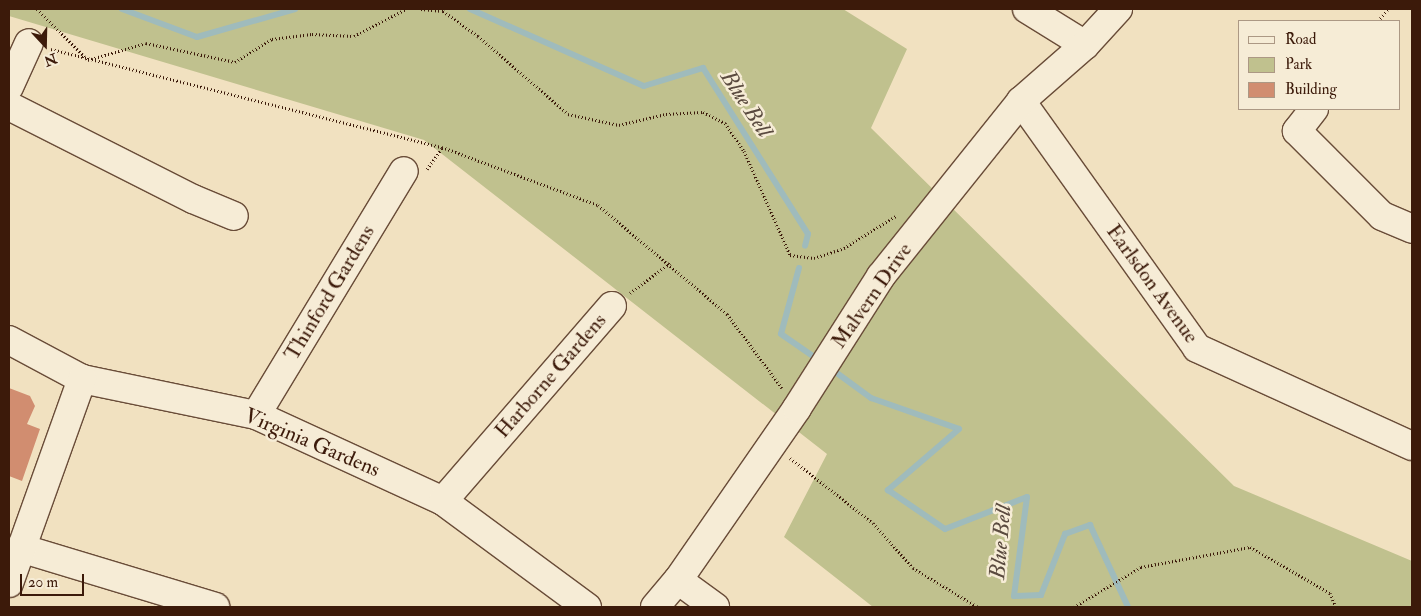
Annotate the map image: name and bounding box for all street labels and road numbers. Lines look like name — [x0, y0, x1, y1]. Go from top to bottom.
street label: Earlsdon Avenue — [1100, 220, 1204, 348]
street label: Thinford Gardens — [280, 221, 380, 365]
street label: Malvern Drive — [826, 238, 918, 354]
street label: Harborne Gardens — [490, 308, 612, 444]
street label: Virginia Gardens — [241, 403, 383, 483]

